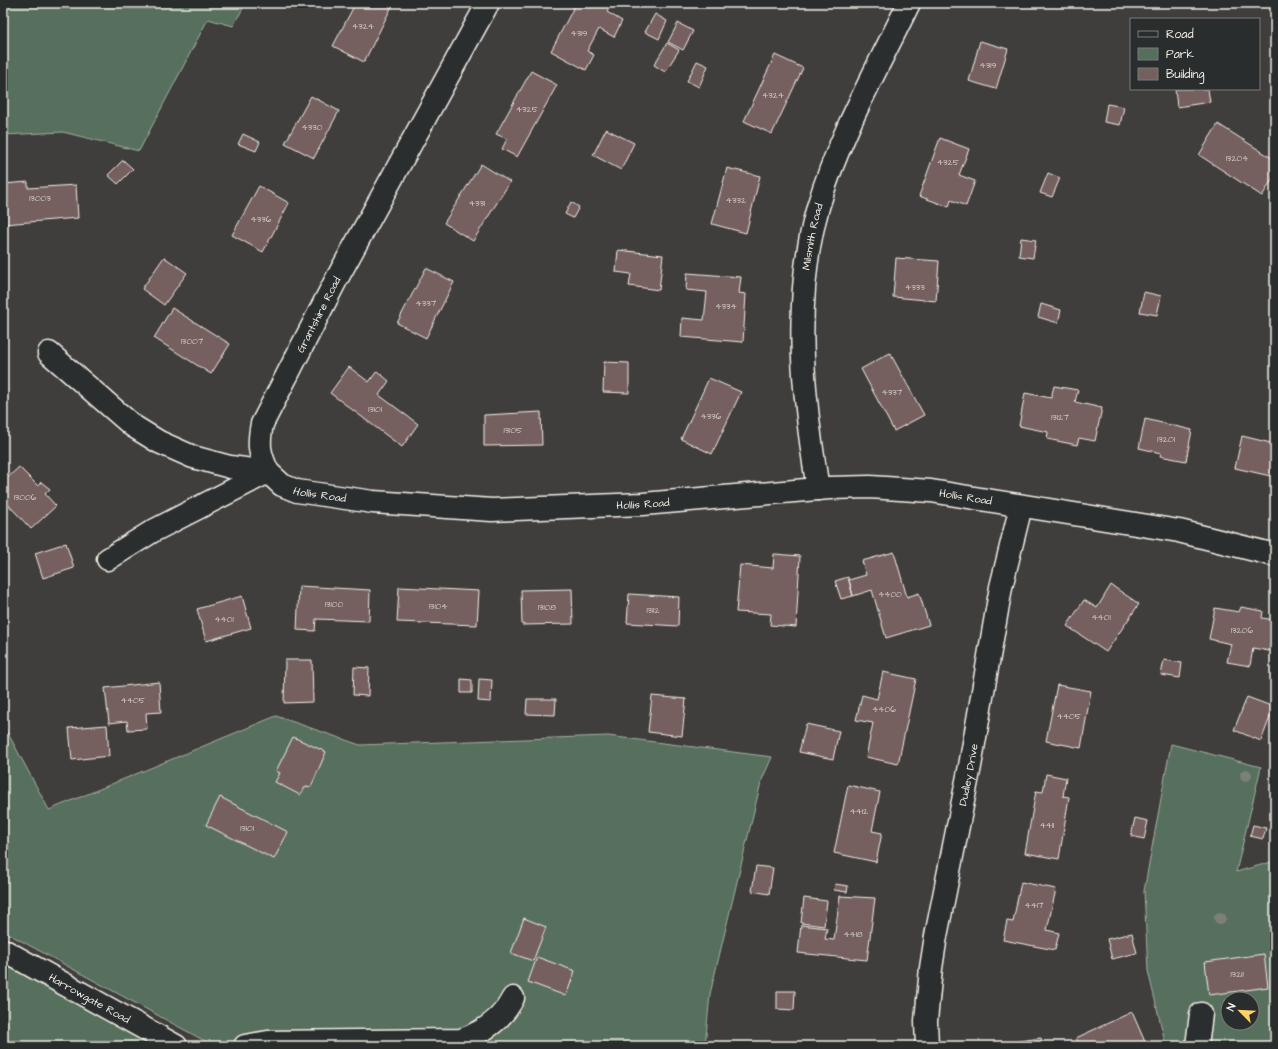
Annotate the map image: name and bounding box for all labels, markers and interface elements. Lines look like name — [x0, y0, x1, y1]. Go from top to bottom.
legend — [1130, 18, 1260, 90]
house number: 4324 — [352, 20, 374, 33]
text: Road — [1166, 26, 1194, 43]
house number: 4319 — [571, 27, 587, 40]
text: Park — [1166, 46, 1194, 63]
house number: 4319 — [980, 59, 996, 72]
text: Building — [1166, 66, 1204, 84]
house number: 4324 — [762, 89, 784, 102]
house number: 4325 — [516, 103, 539, 116]
house number: 4330 — [302, 121, 323, 134]
house number: 13204 — [1226, 152, 1248, 165]
house number: 4325 — [937, 156, 960, 169]
house number: 13003 — [29, 192, 51, 205]
house number: 4332 — [726, 194, 747, 207]
house number: 4331 — [469, 197, 485, 210]
street label: Milsmith Road — [798, 201, 826, 271]
house number: 4336 — [251, 213, 272, 226]
street label: Grantshire Road — [293, 273, 344, 355]
house number: 4333 — [905, 281, 925, 294]
house number: 4337 — [416, 297, 437, 310]
house number: 4334 — [715, 300, 737, 313]
house number: 13007 — [181, 335, 204, 348]
house number: 4337 — [882, 386, 903, 399]
house number: 13101 — [368, 403, 382, 416]
house number: 4336 — [701, 410, 722, 423]
house number: 13127 — [1051, 411, 1069, 424]
house number: 13105 — [504, 424, 523, 437]
house number: 13201 — [1157, 433, 1175, 446]
street label: Hollis Road — [291, 483, 348, 506]
street label: Hollis Road — [938, 485, 993, 508]
house number: 13006 — [14, 491, 37, 504]
street label: Hollis Road — [616, 494, 670, 513]
house number: 4400 — [878, 588, 902, 601]
house number: 13100 — [325, 598, 343, 611]
house number: 13104 — [429, 600, 447, 613]
house number: 13108 — [538, 601, 556, 614]
house number: 13112 — [646, 604, 660, 617]
house number: 4401 — [1091, 611, 1111, 624]
house number: 4401 — [214, 613, 234, 626]
house number: 13206 — [1231, 624, 1253, 637]
house number: 4405 — [121, 694, 146, 707]
house number: 4406 — [872, 703, 896, 716]
house number: 4405 — [1057, 710, 1082, 723]
street label: Dudley Drive — [955, 742, 981, 807]
house number: 4412 — [850, 805, 869, 818]
house number: 4411 — [1040, 819, 1054, 832]
house number: 13101 — [240, 822, 254, 835]
house number: 4417 — [1025, 899, 1044, 912]
house number: 4418 — [843, 928, 863, 941]
house number: 13211 — [1230, 968, 1244, 981]
street label: Harrowgate Road — [46, 969, 133, 1027]
north arrow — [1220, 991, 1260, 1031]
text: N — [1223, 1001, 1240, 1013]

